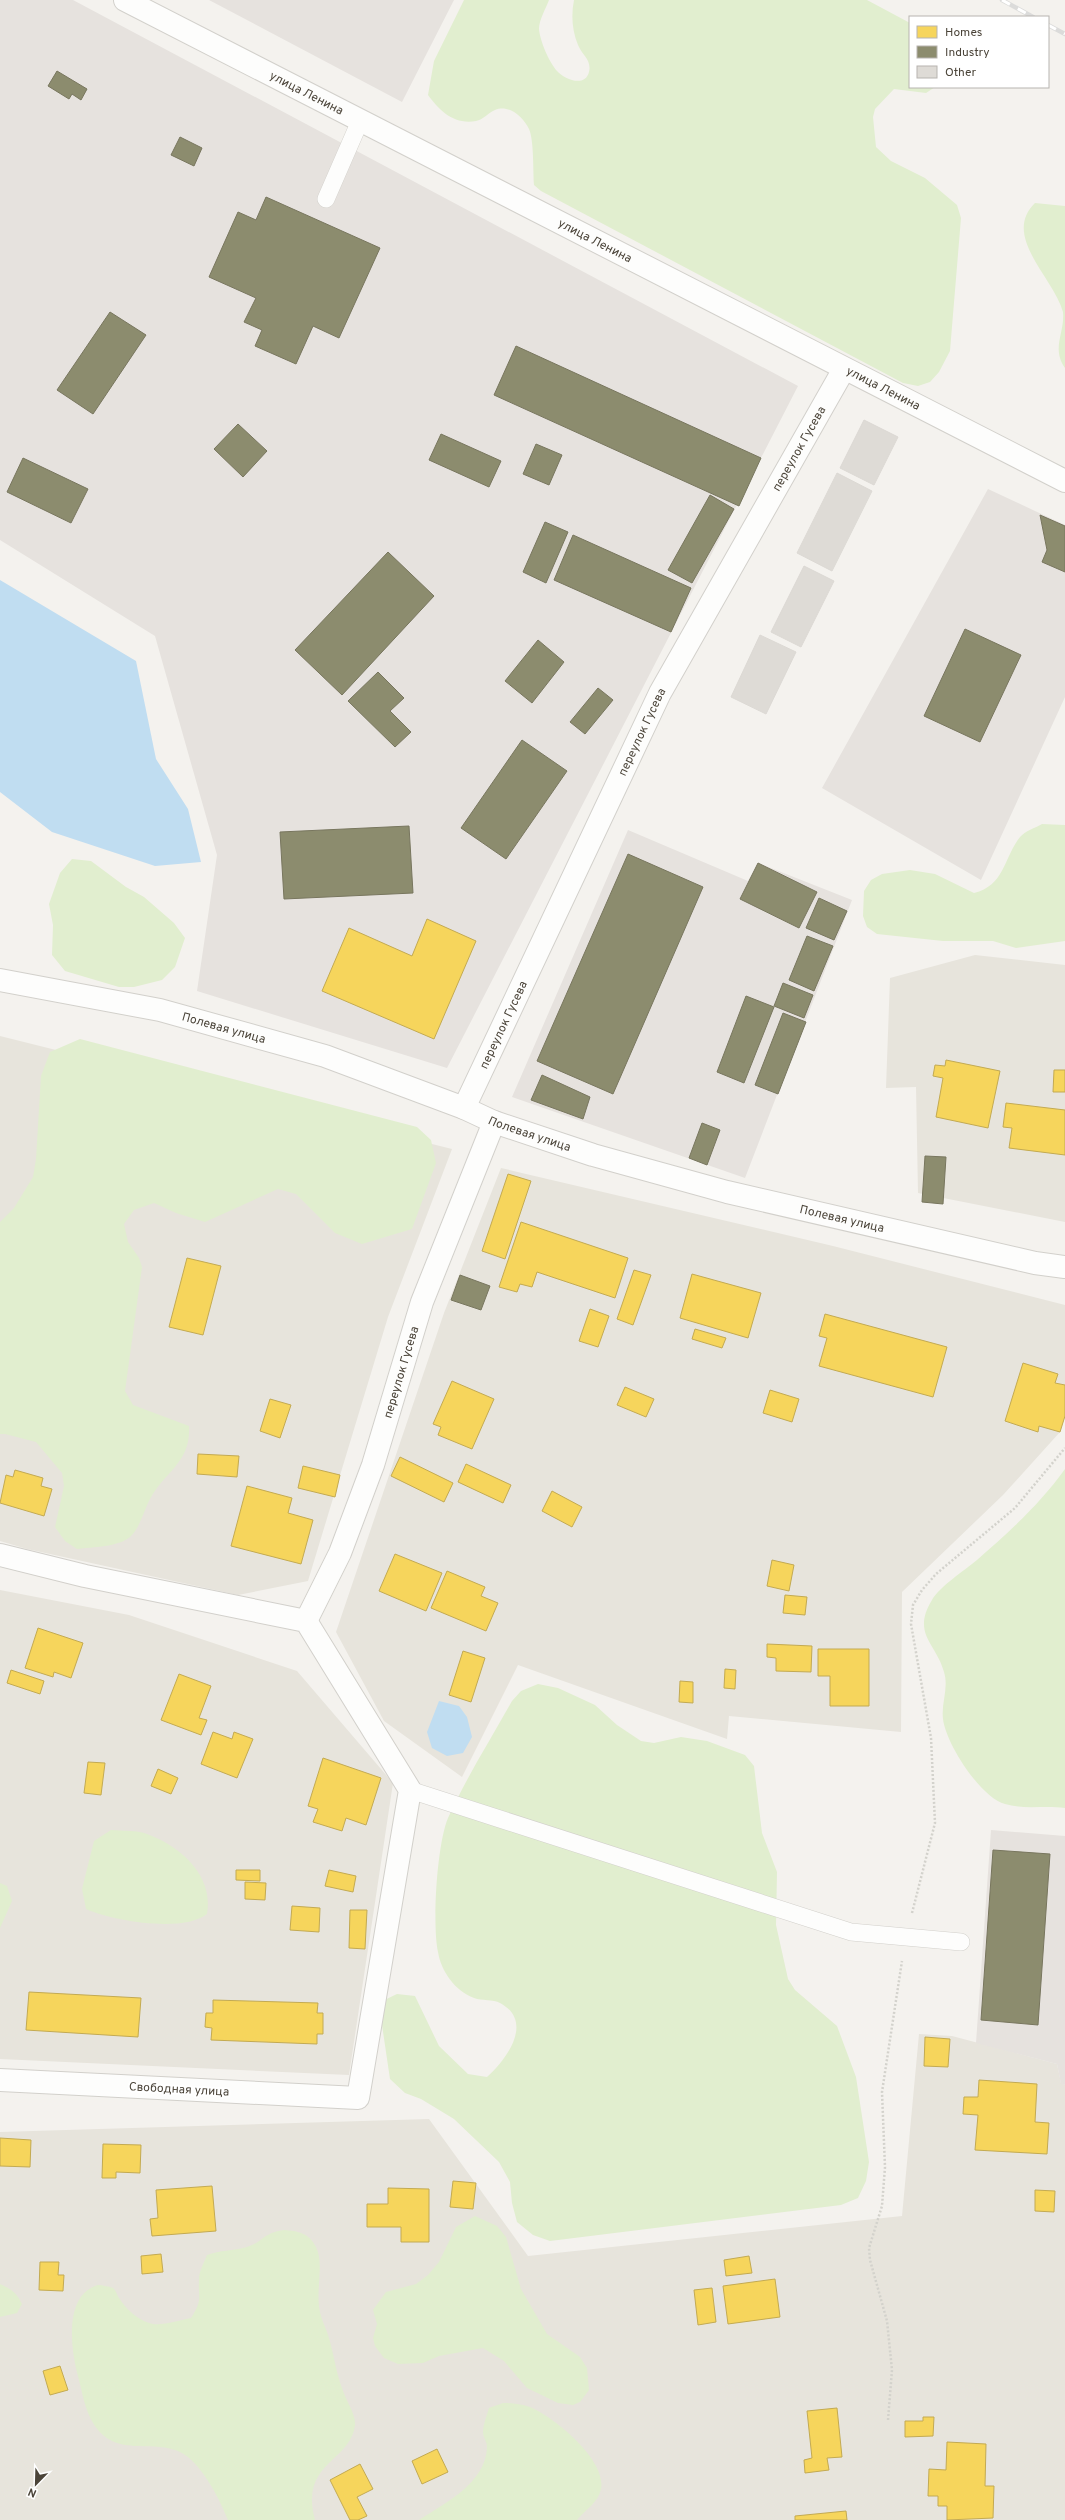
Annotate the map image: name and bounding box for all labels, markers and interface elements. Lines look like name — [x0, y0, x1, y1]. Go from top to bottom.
legend — [909, 16, 1049, 88]
text: Homes — [945, 25, 982, 41]
text: Industry — [945, 45, 990, 61]
text: Other — [945, 65, 977, 81]
street label: улица Ленина — [266, 68, 346, 119]
street label: улица Ленина — [555, 216, 634, 267]
street label: улица Ленина — [843, 363, 923, 415]
street label: переулок Гусева — [769, 404, 830, 495]
street label: переулок Гусева — [615, 685, 670, 779]
street label: переулок Гусева — [477, 979, 532, 1072]
street label: Полевая улица — [180, 1009, 267, 1048]
street label: Полевая улица — [485, 1113, 573, 1156]
street label: Полевая улица — [798, 1202, 886, 1237]
street label: переулок Гусева — [380, 1324, 423, 1420]
street label: Свободная улица — [128, 2079, 230, 2101]
north arrow — [16, 2464, 56, 2504]
text: N — [26, 2484, 39, 2500]

